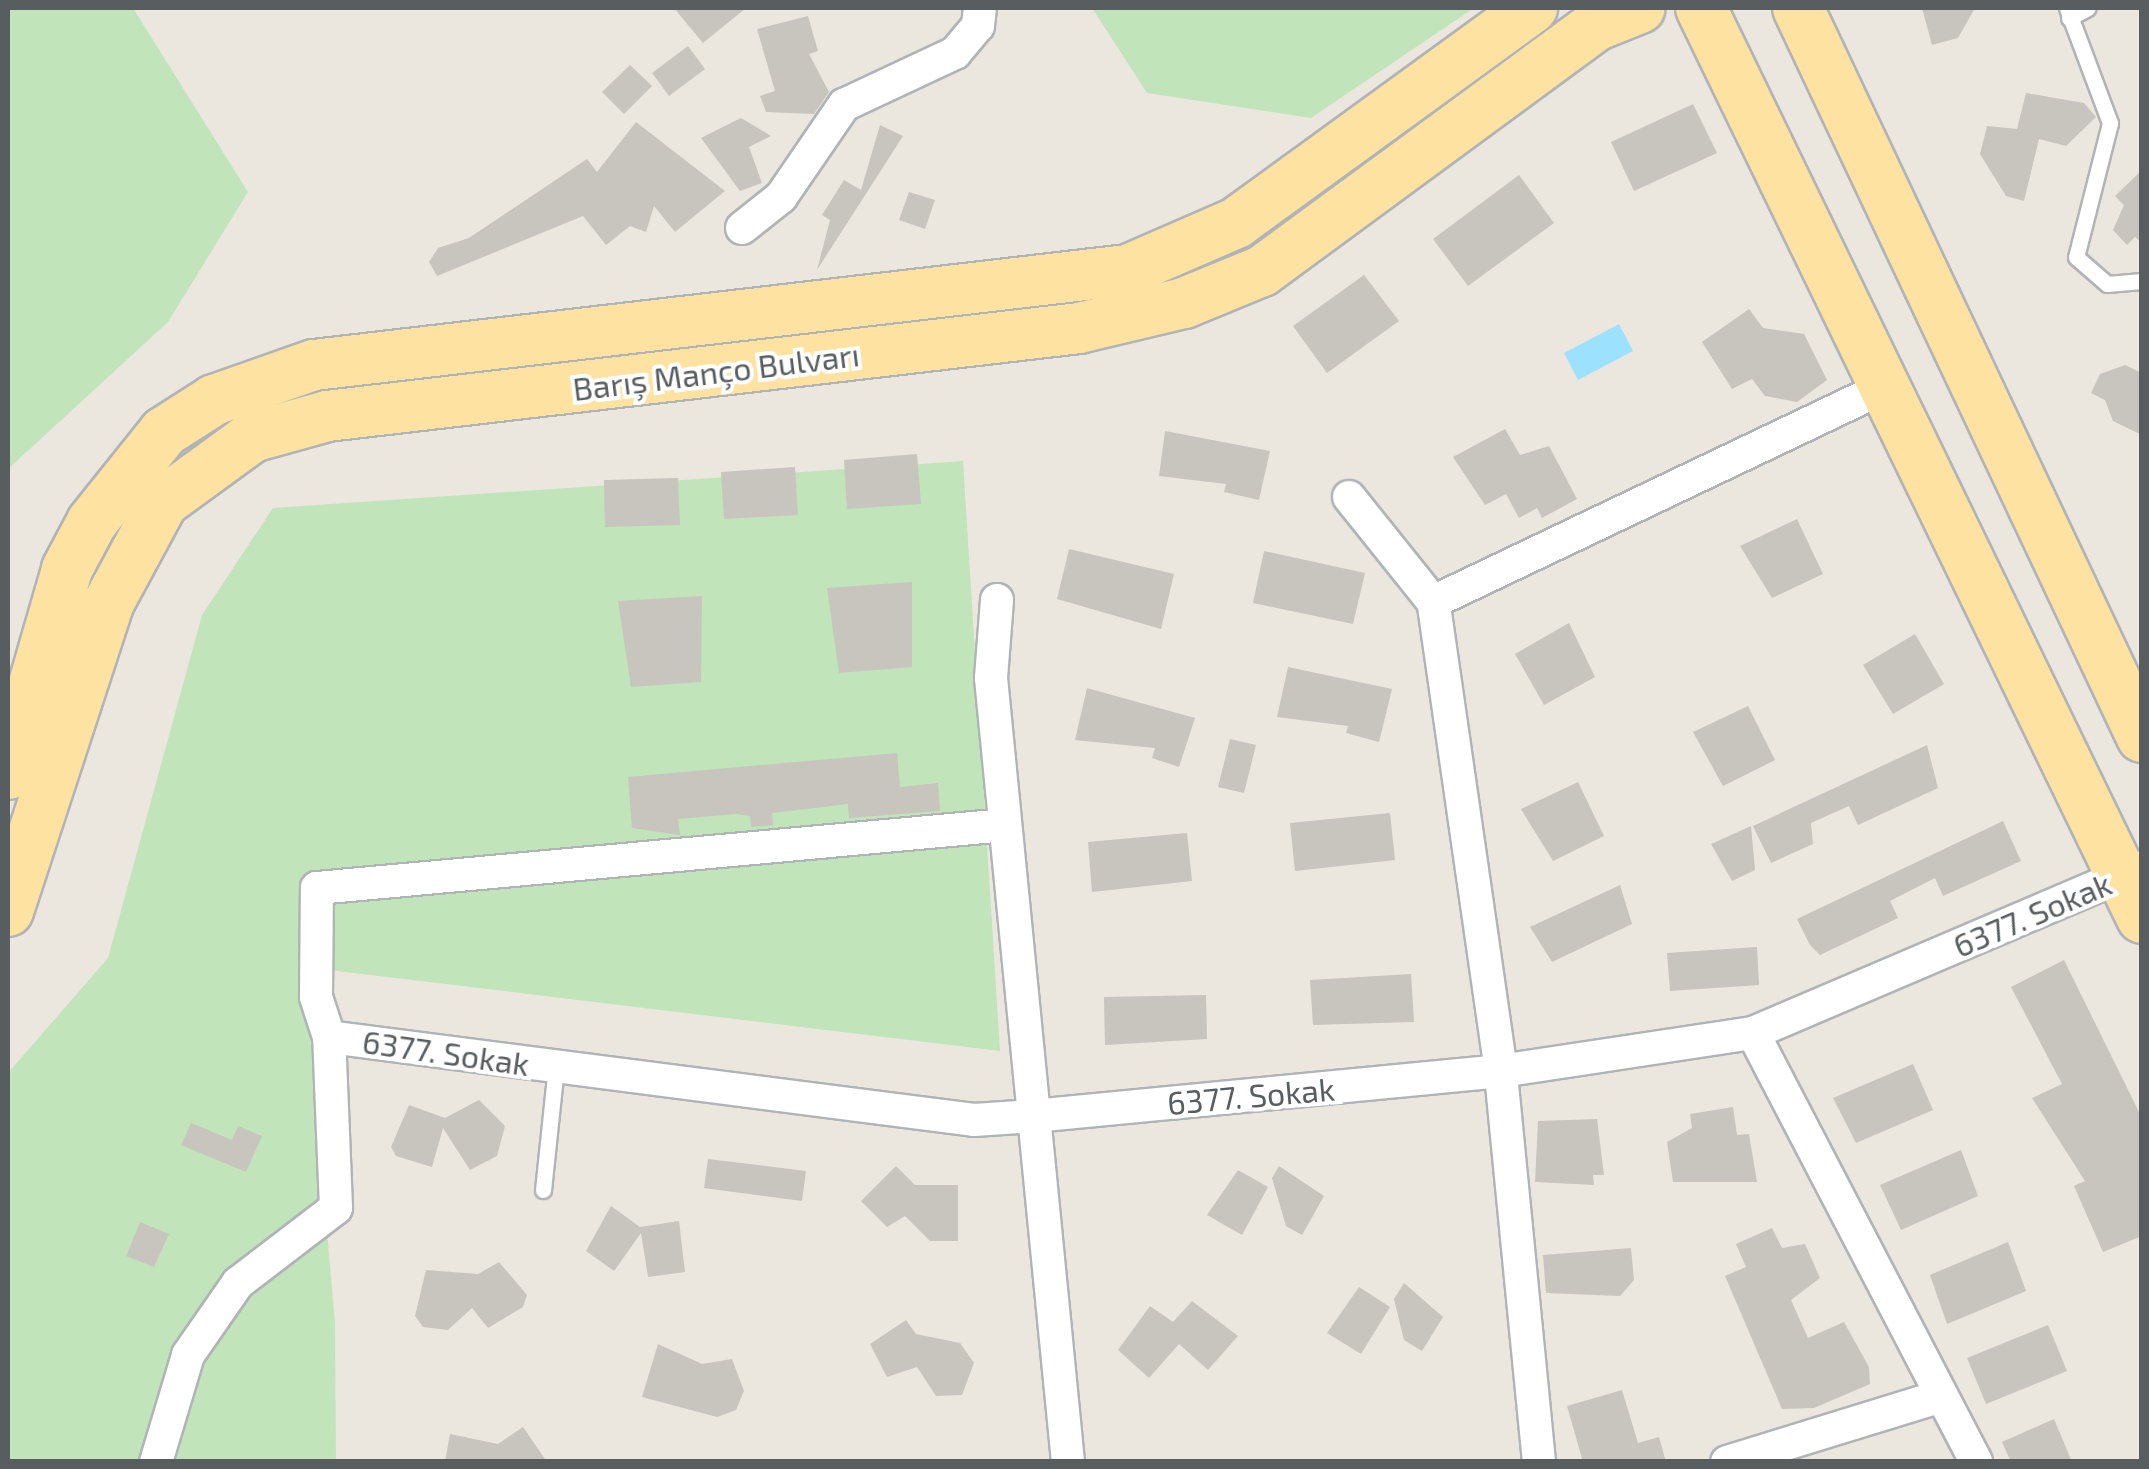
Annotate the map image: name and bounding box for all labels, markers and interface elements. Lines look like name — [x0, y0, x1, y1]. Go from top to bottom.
street label: Barış Manço Bulvarı — [570, 334, 862, 408]
street label: 6377. Sokak — [1947, 863, 2117, 965]
street label: 6377. Sokak — [360, 1021, 532, 1083]
street label: 6377. Sokak — [1166, 1069, 1336, 1121]

